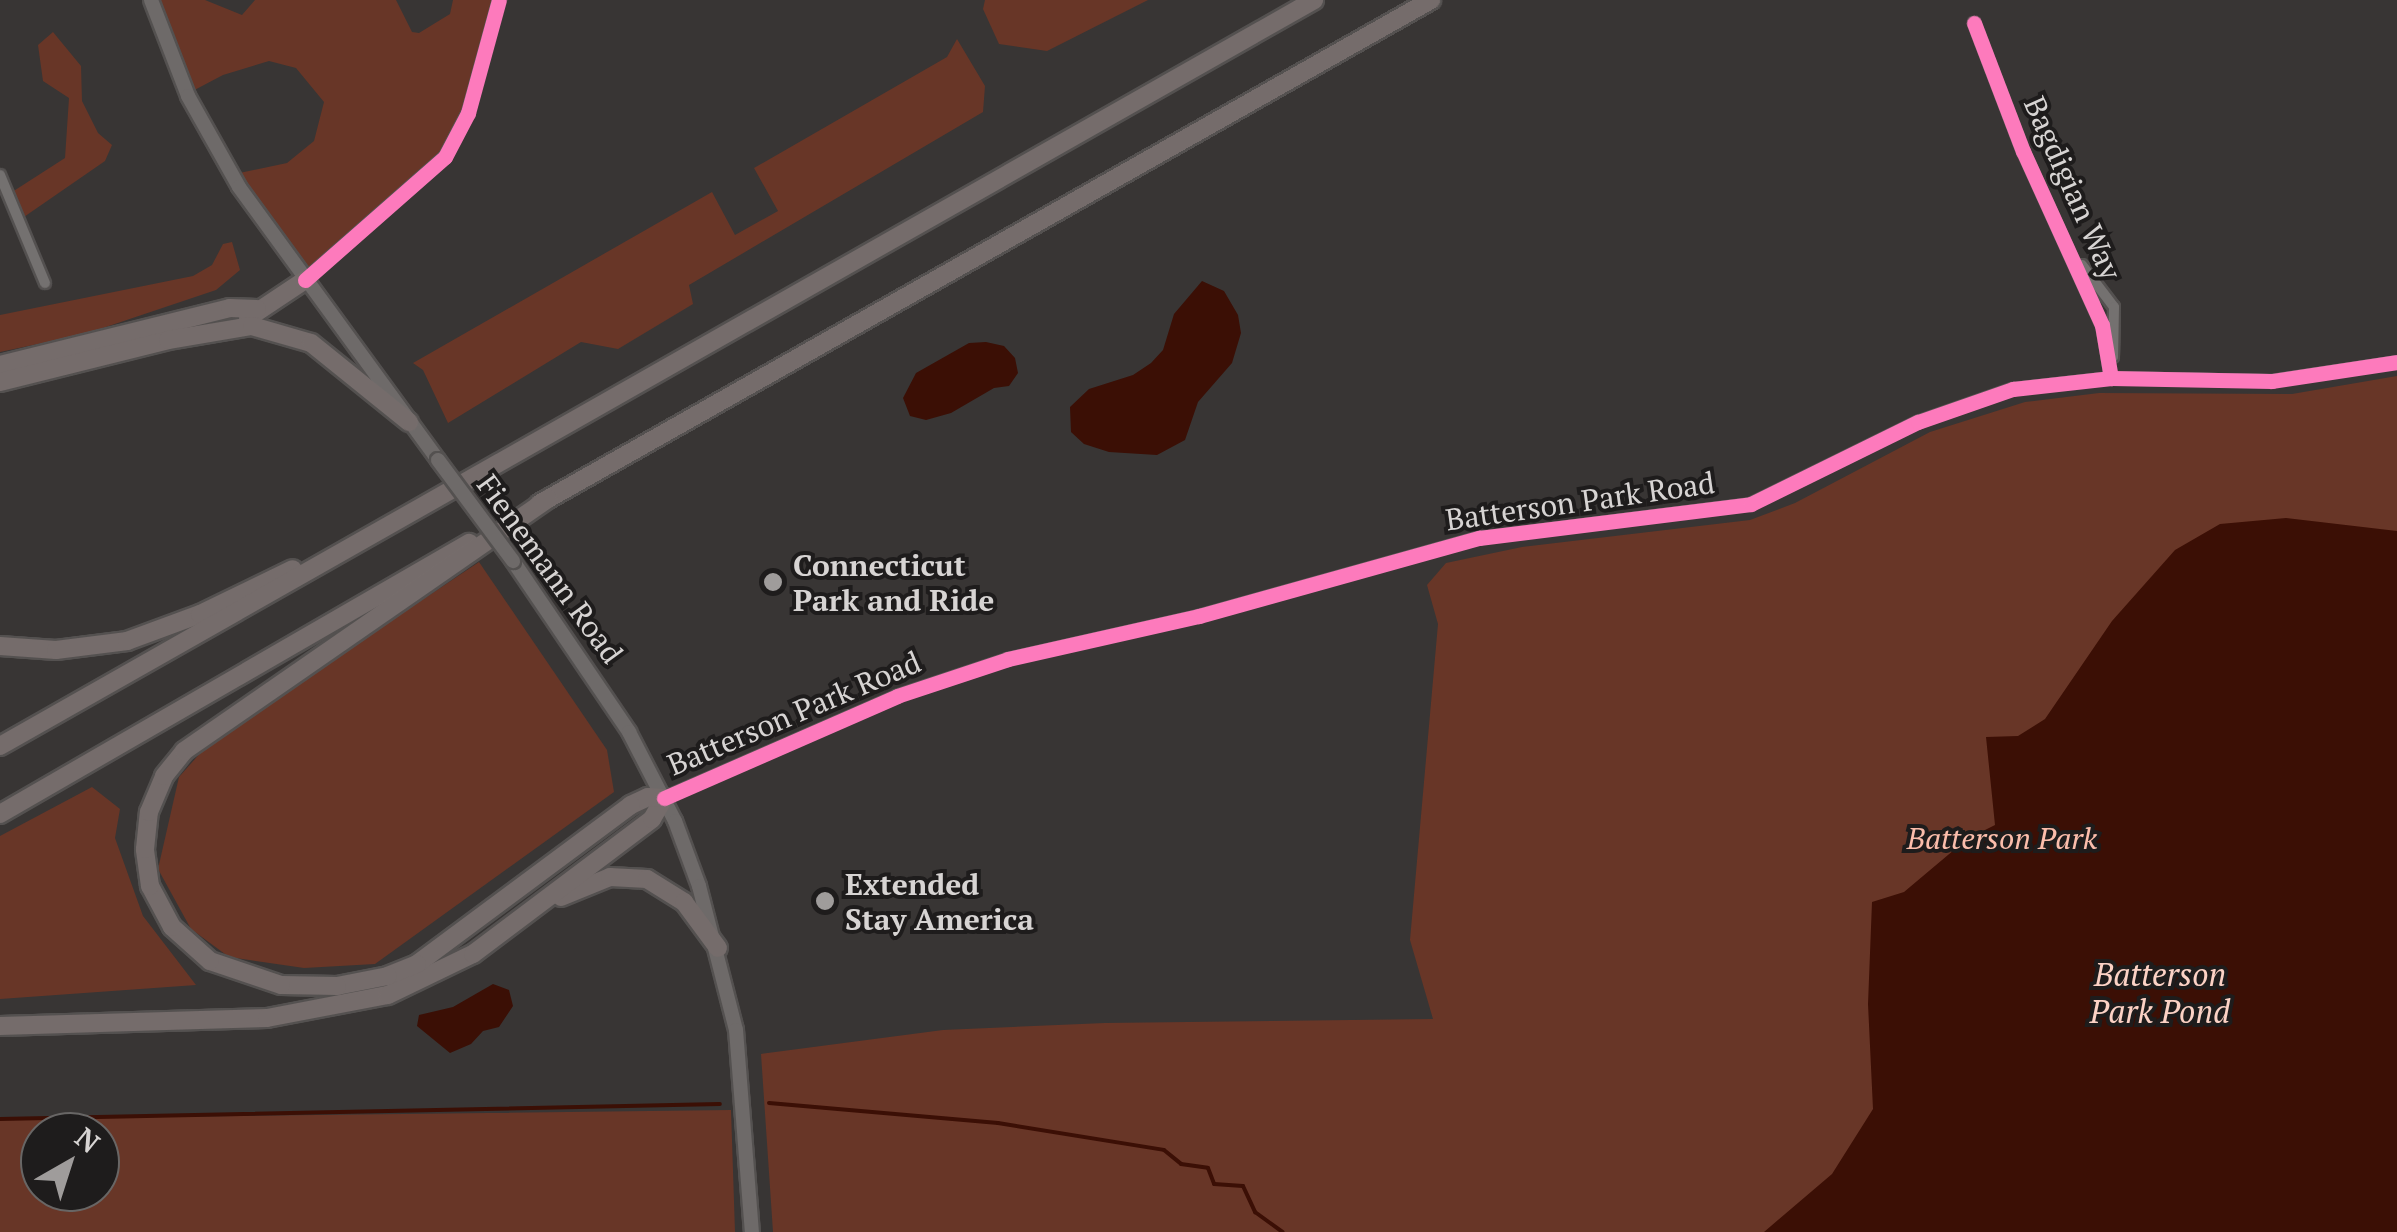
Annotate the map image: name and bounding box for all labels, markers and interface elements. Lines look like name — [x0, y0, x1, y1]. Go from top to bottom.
street label: Bagdigian Way — [2017, 91, 2129, 285]
street label: Batterson Park Road — [1443, 464, 1717, 538]
street label: Fienemann Road — [470, 468, 630, 670]
place label: Connecticut Park and Ride — [793, 547, 994, 618]
marker: Connecticut Park and Ride — [762, 571, 784, 593]
street label: Batterson Park Road — [662, 643, 926, 783]
park label: Batterson Park — [1907, 820, 2097, 856]
place label: Extended Stay America — [845, 866, 1034, 936]
marker: Extended Stay America — [814, 890, 836, 912]
water label: Batterson Park Pond — [2090, 956, 2230, 1031]
north arrow — [20, 1112, 120, 1212]
text: N — [68, 1119, 108, 1161]

